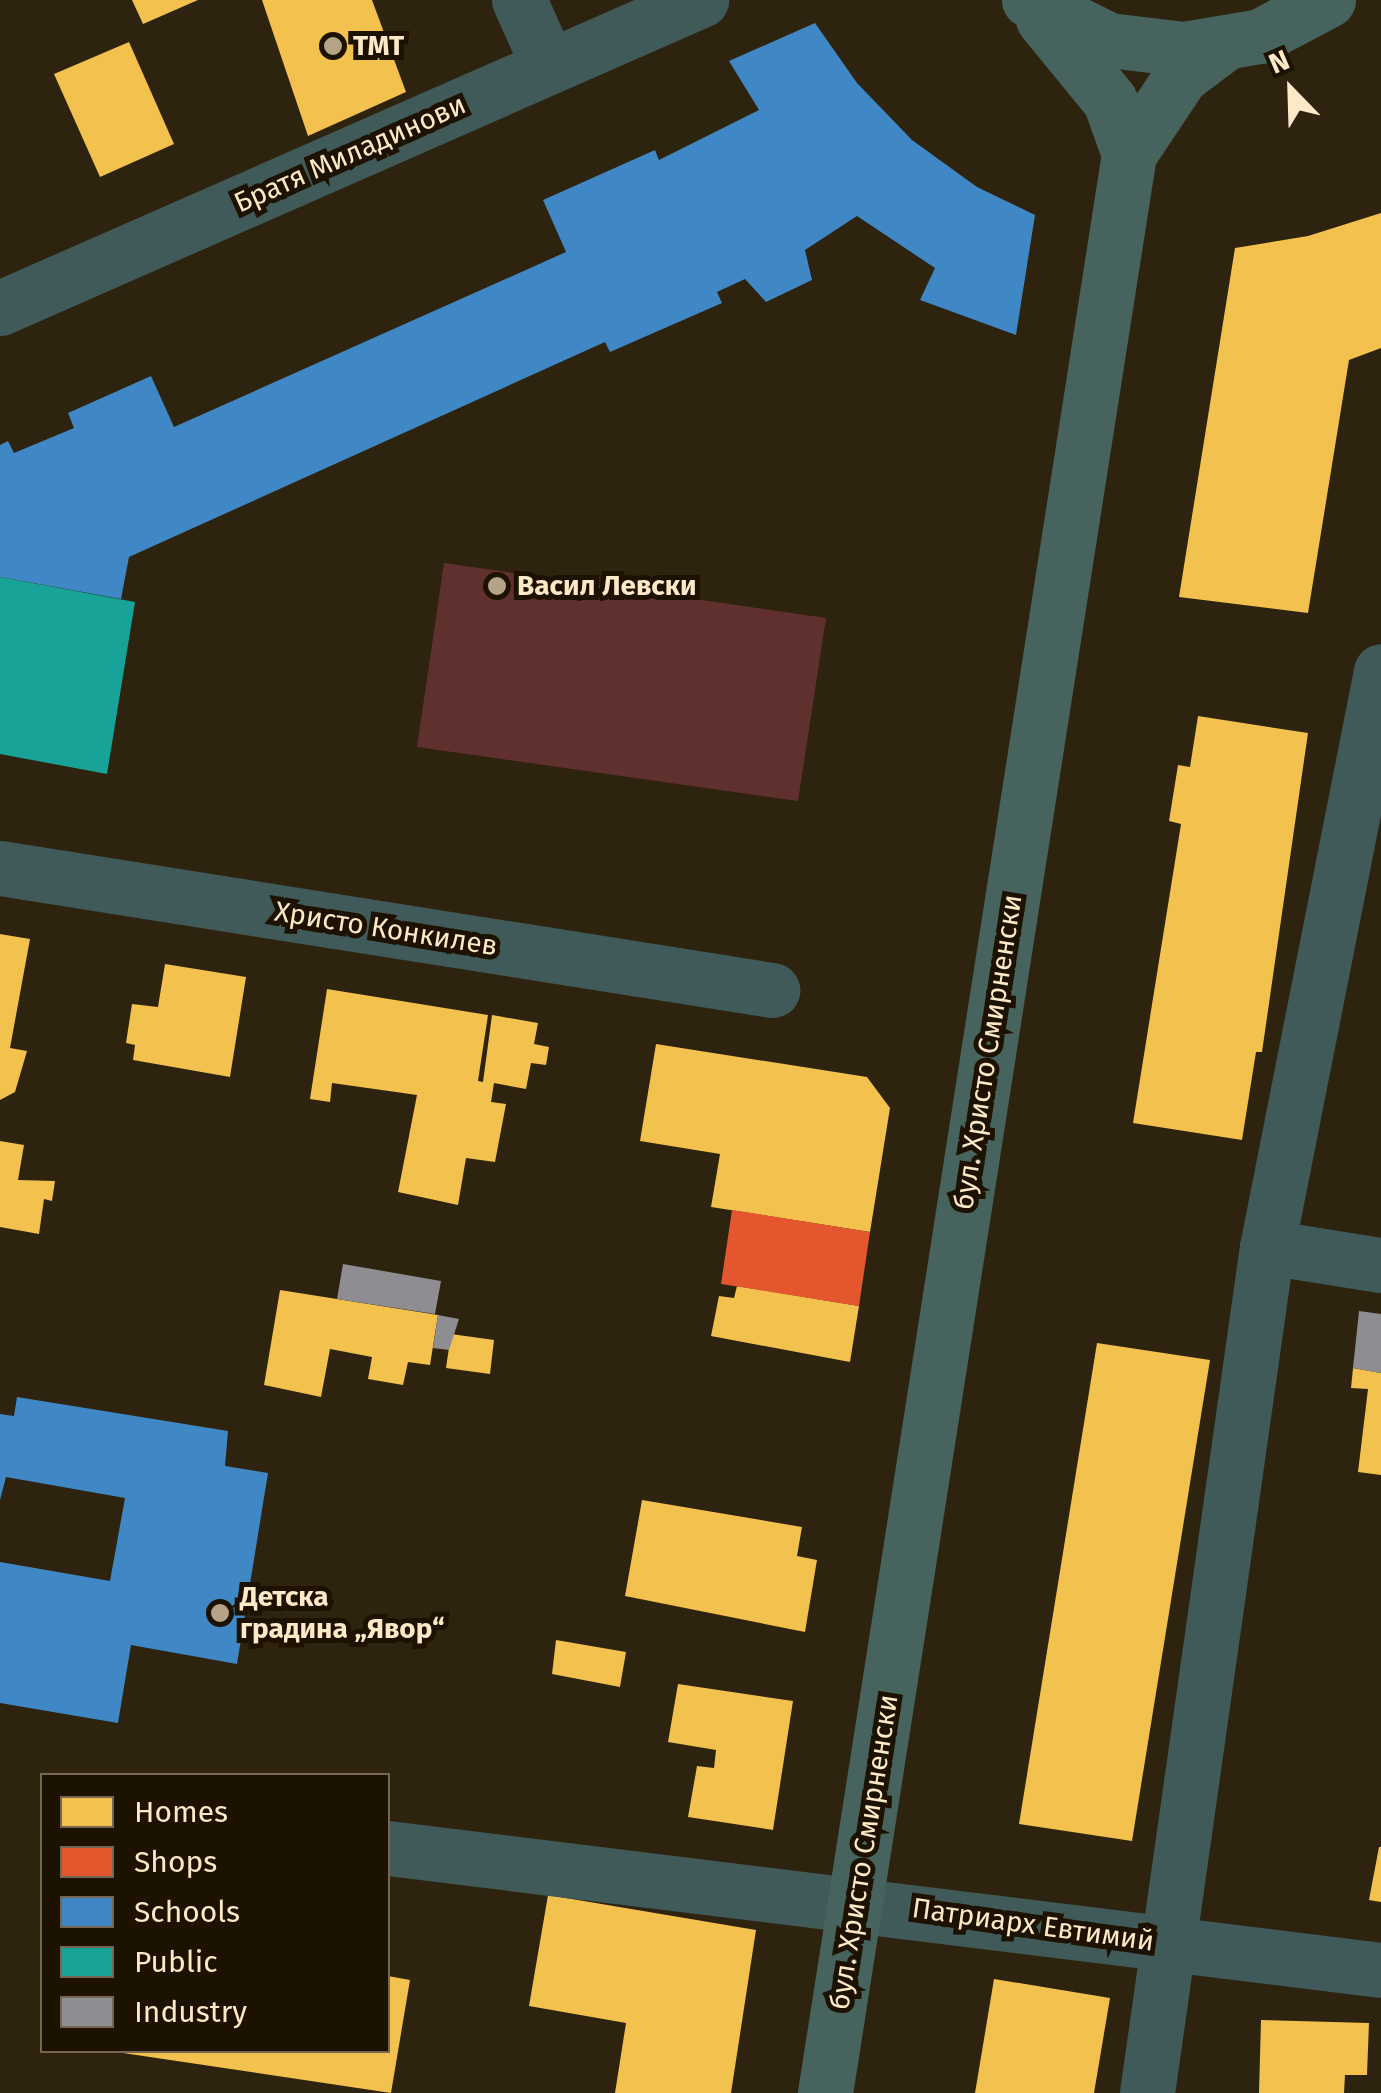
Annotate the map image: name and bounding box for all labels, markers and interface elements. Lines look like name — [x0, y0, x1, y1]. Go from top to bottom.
place label: TMT — [353, 29, 404, 63]
marker: TMT — [322, 35, 344, 57]
north arrow — [1241, 40, 1341, 140]
text: N — [1264, 43, 1294, 81]
street label: Братя Миладинови — [229, 88, 471, 220]
place label: Васил Левски — [517, 569, 697, 603]
marker: Васил Левски — [486, 575, 508, 597]
street label: бул. Христо Смирненски — [946, 892, 1030, 1212]
street label: Христо Конкилев — [272, 895, 500, 963]
place label: Детска градина „Явор“ — [240, 1580, 445, 1646]
marker: Детска градина „Явор“ — [209, 1602, 231, 1624]
street label: бул. Христо Смирненски — [822, 1692, 906, 2012]
legend — [40, 1773, 390, 2053]
text: Homes — [134, 1794, 228, 1830]
text: Shops — [134, 1844, 217, 1880]
street label: Патриарх Евтимий — [910, 1891, 1156, 1959]
text: Schools — [134, 1894, 240, 1930]
text: Public — [134, 1944, 218, 1980]
text: Industry — [134, 1994, 247, 2030]

